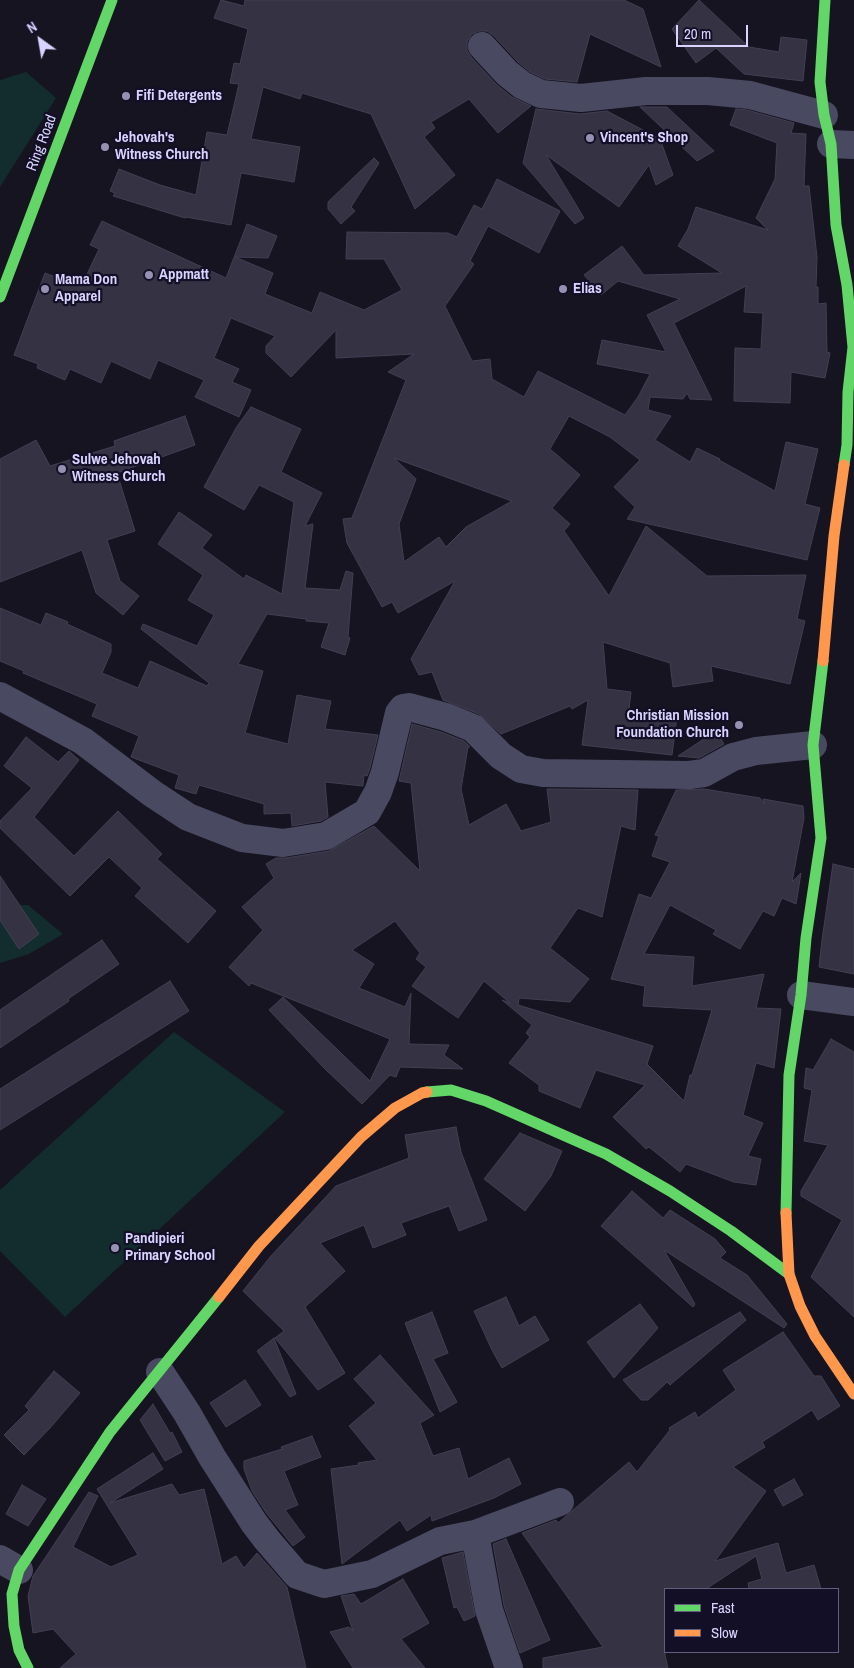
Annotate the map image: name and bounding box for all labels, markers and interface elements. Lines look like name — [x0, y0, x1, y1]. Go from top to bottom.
north arrow — [15, 15, 65, 65]
scale bar — [679, 15, 752, 47]
text: N — [24, 17, 40, 37]
text: 20 m — [684, 23, 711, 44]
place label: Fifi Detergents — [136, 87, 222, 105]
marker: Fifi Detergents — [120, 90, 132, 102]
street label: Ring Road — [23, 112, 61, 174]
place label: Jehovah's Witness Church — [115, 129, 209, 164]
place label: Vincent's Shop — [600, 129, 688, 147]
marker: Vincent's Shop — [584, 132, 596, 144]
marker: Jehovah's Witness Church — [99, 141, 111, 153]
place label: Appmatt — [159, 266, 209, 284]
marker: Appmatt — [143, 269, 155, 281]
place label: Mama Don Apparel — [55, 271, 117, 306]
place label: Elias — [573, 280, 602, 298]
marker: Mama Don Apparel — [39, 283, 51, 295]
marker: Elias — [557, 283, 569, 295]
place label: Sulwe Jehovah Witness Church — [72, 451, 166, 486]
marker: Sulwe Jehovah Witness Church — [56, 463, 68, 475]
place label: Christian Mission Foundation Church — [616, 707, 729, 742]
marker: Christian Mission Foundation Church — [733, 719, 745, 731]
place label: Pandipieri Primary School — [125, 1230, 215, 1265]
marker: Pandipieri Primary School — [109, 1242, 121, 1254]
legend — [664, 1588, 839, 1653]
text: Fast — [711, 1597, 734, 1618]
text: Slow — [711, 1622, 738, 1643]

